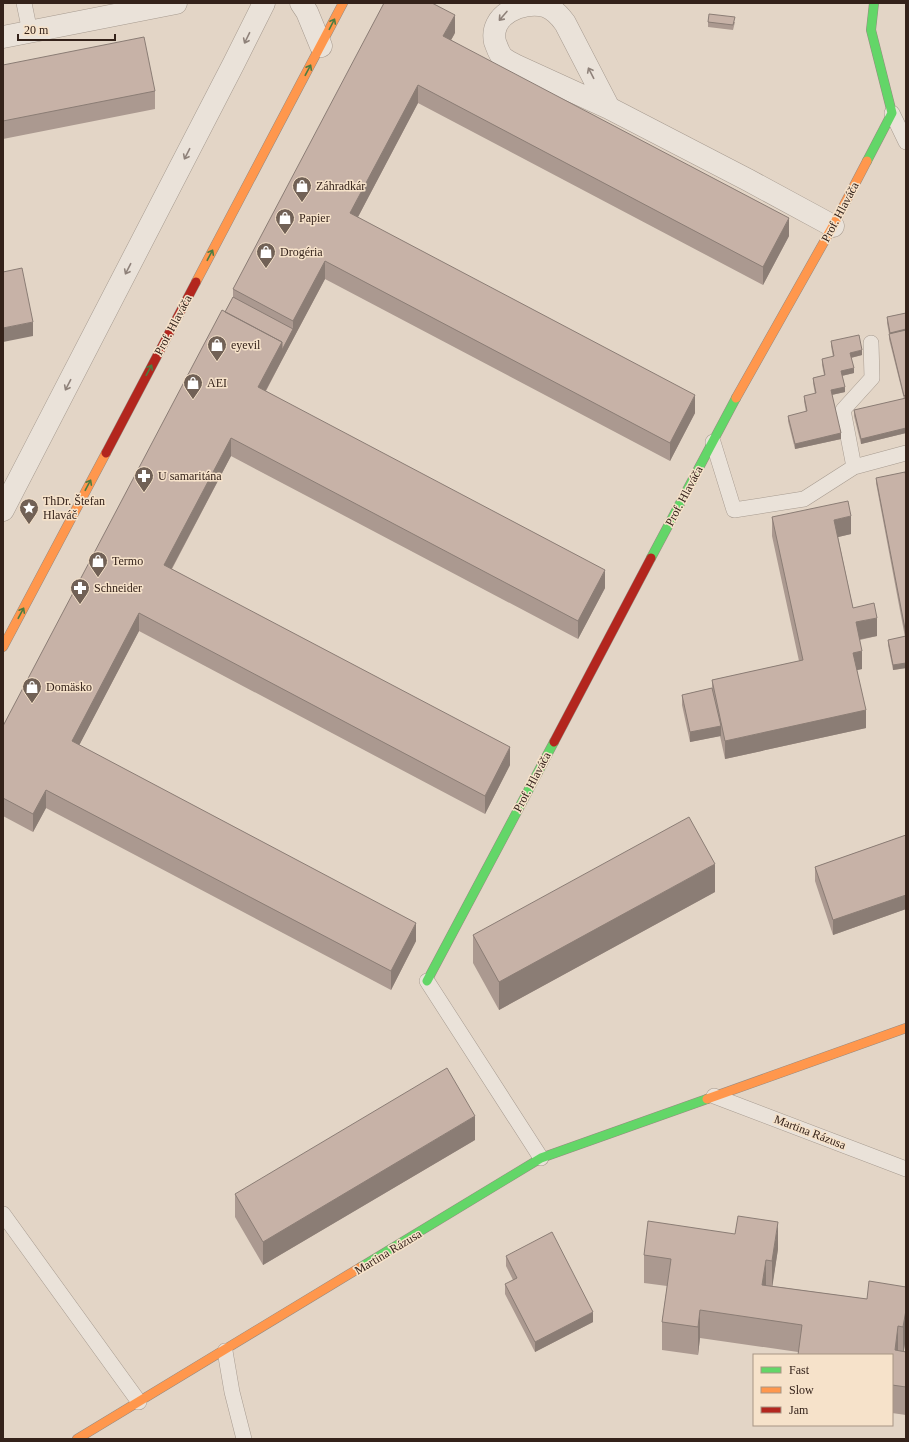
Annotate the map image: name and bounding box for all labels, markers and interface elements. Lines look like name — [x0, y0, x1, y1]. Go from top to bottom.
one-way arrow — [498, 11, 507, 21]
scale bar — [18, 16, 115, 42]
one-way arrow — [329, 19, 336, 31]
text: 20 m — [24, 23, 49, 37]
one-way arrow — [243, 32, 250, 44]
one-way arrow — [305, 64, 313, 76]
one-way arrow — [587, 67, 594, 79]
one-way arrow — [183, 147, 191, 159]
shop icon: Záhradkár — [291, 175, 313, 203]
place label: Záhradkár — [316, 179, 365, 193]
street label: Prof. Hlaváča — [818, 179, 862, 244]
shop icon: Papier — [274, 207, 296, 235]
place label: Papier — [299, 211, 330, 225]
shop icon: Drogéria — [255, 241, 277, 269]
place label: Drogéria — [280, 245, 323, 259]
one-way arrow — [207, 250, 214, 262]
one-way arrow — [124, 263, 131, 275]
street label: Prof. Hlaváča — [151, 292, 195, 357]
shop icon: eyevil — [206, 334, 228, 362]
place label: eyevil — [231, 338, 261, 352]
one-way arrow — [145, 364, 153, 376]
shop icon: AEI — [182, 372, 204, 400]
place label: AEI — [207, 376, 227, 390]
one-way arrow — [64, 379, 72, 391]
street label: Prof. Hlaváča — [662, 463, 706, 528]
pharmacy icon: U samaritána — [133, 465, 155, 493]
place label: U samaritána — [158, 469, 222, 483]
one-way arrow — [84, 479, 92, 491]
place label: ThDr. Štefan Hlaváč — [43, 494, 105, 522]
place icon: ThDr. Štefan Hlaváč — [18, 497, 40, 525]
shop icon: Termo — [87, 550, 109, 578]
place label: Termo — [112, 554, 143, 568]
pharmacy icon: Schneider — [69, 577, 91, 605]
place label: Schneider — [94, 581, 142, 595]
one-way arrow — [18, 607, 25, 619]
shop icon: Domäsko — [21, 676, 43, 704]
place label: Domäsko — [46, 680, 92, 694]
street label: Prof. Hlaváča — [510, 749, 554, 814]
street label: Martina Rázusa — [772, 1112, 848, 1152]
street label: Martina Rázusa — [352, 1226, 425, 1277]
legend — [753, 1354, 893, 1426]
text: Fast — [789, 1363, 810, 1377]
text: Slow — [789, 1383, 814, 1397]
text: Jam — [789, 1403, 809, 1417]

